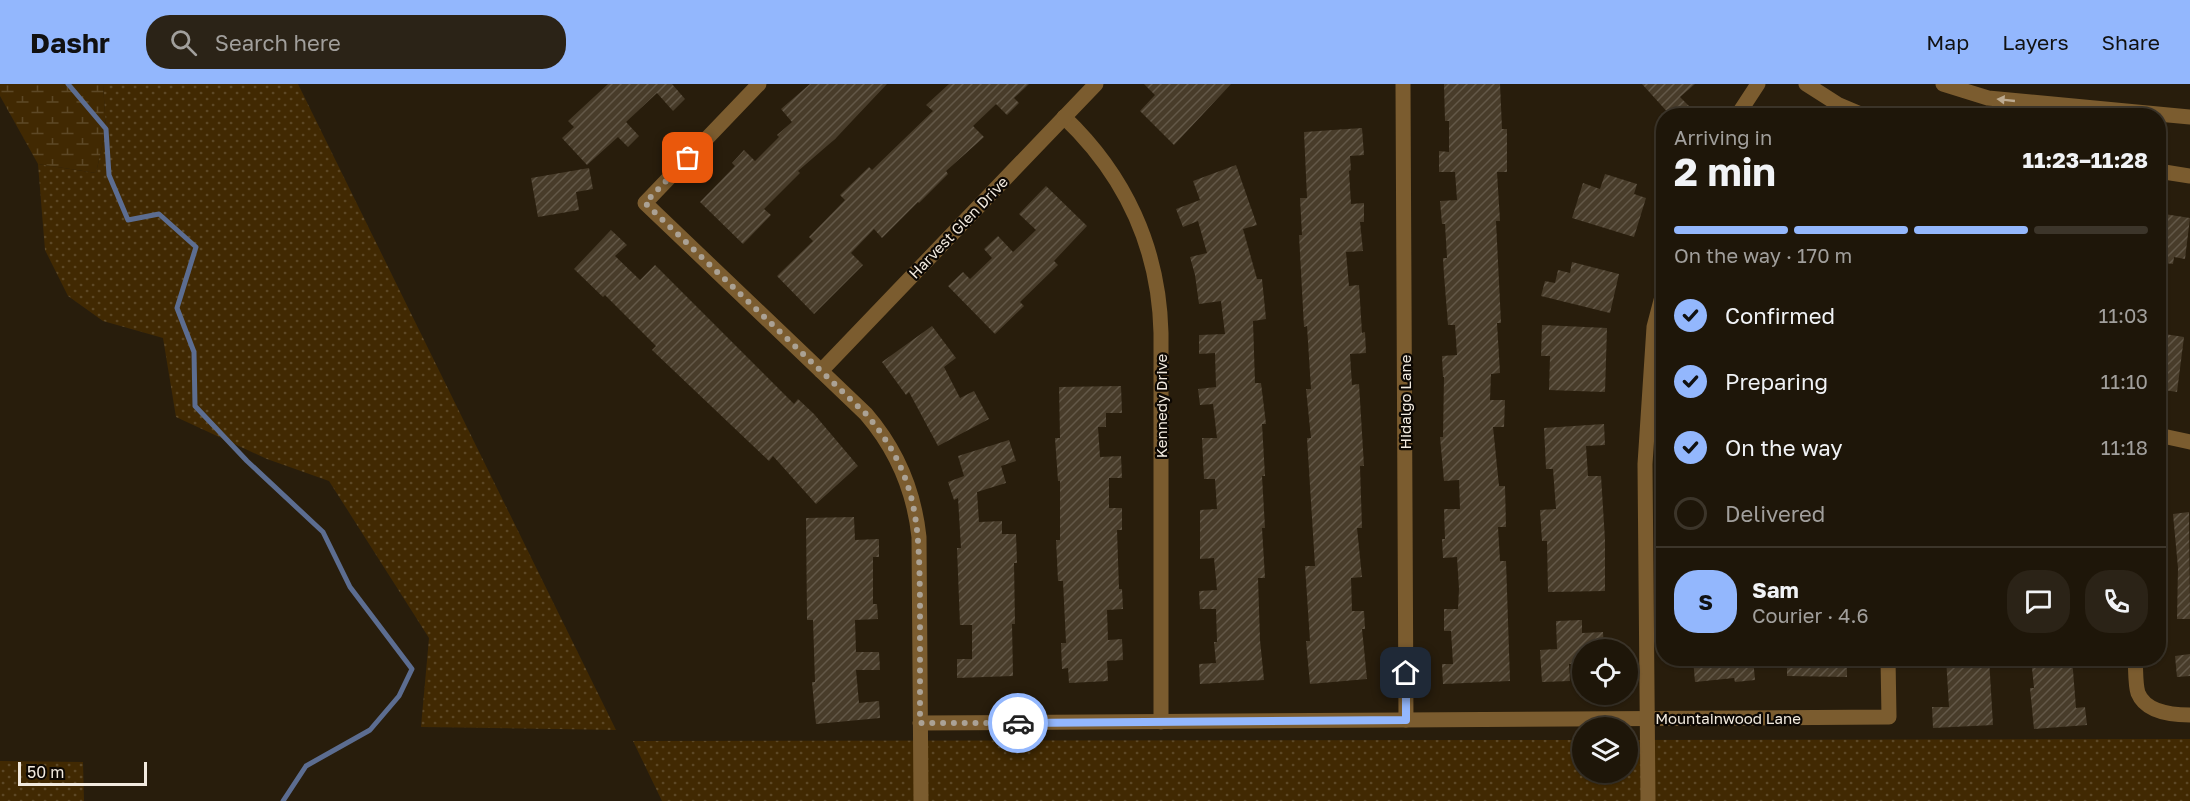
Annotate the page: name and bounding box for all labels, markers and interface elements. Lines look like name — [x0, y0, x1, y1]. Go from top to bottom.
search box — [146, 15, 566, 69]
text: Dashr — [30, 26, 110, 59]
icon: search — [167, 26, 200, 59]
text: Search here — [215, 29, 341, 56]
text: Map — [1926, 29, 1969, 55]
text: Layers — [2002, 29, 2069, 55]
text: Share — [2102, 29, 2160, 55]
one-way arrow — [1997, 95, 2016, 105]
text: Arriving in — [1674, 125, 1772, 149]
pin — [662, 132, 713, 183]
icon: bag — [671, 141, 704, 174]
text: 11:23–11:28 — [2023, 146, 2148, 173]
text: 2 min — [1674, 148, 1776, 195]
street label: Harvest Glen Drive — [905, 172, 1011, 282]
text: On the way · 170 m — [1674, 243, 1852, 267]
icon: check — [1674, 299, 1707, 332]
text: Confirmed — [1725, 302, 1835, 329]
text: 11:03 — [2099, 303, 2148, 327]
street label: Kennedy Drive — [1152, 353, 1170, 458]
street label: Hidalgo Lane — [1396, 354, 1414, 449]
icon: check — [1674, 365, 1707, 398]
text: Preparing — [1725, 368, 1828, 395]
text: 11:10 — [2101, 369, 2148, 393]
icon: check — [1674, 431, 1707, 464]
text: On the way — [1725, 434, 1843, 461]
text: 11:18 — [2101, 435, 2148, 459]
text: Delivered — [1725, 500, 1825, 527]
button: chat — [2007, 570, 2070, 633]
button: phone — [2085, 570, 2148, 633]
text: Sam — [1752, 576, 1799, 603]
text: S — [1698, 588, 1713, 615]
text: Courier · 4.6 — [1752, 603, 1869, 627]
map controls — [1572, 639, 1638, 783]
button: locate — [1572, 639, 1638, 705]
pin — [1380, 647, 1431, 698]
icon: home — [1389, 656, 1422, 689]
courier — [988, 693, 1048, 753]
icon: car — [1002, 707, 1035, 740]
street label: Mountainwood Lane — [1655, 709, 1801, 727]
button: layers — [1572, 717, 1638, 783]
scale bar — [18, 759, 147, 786]
text: 50 m — [27, 762, 64, 782]

